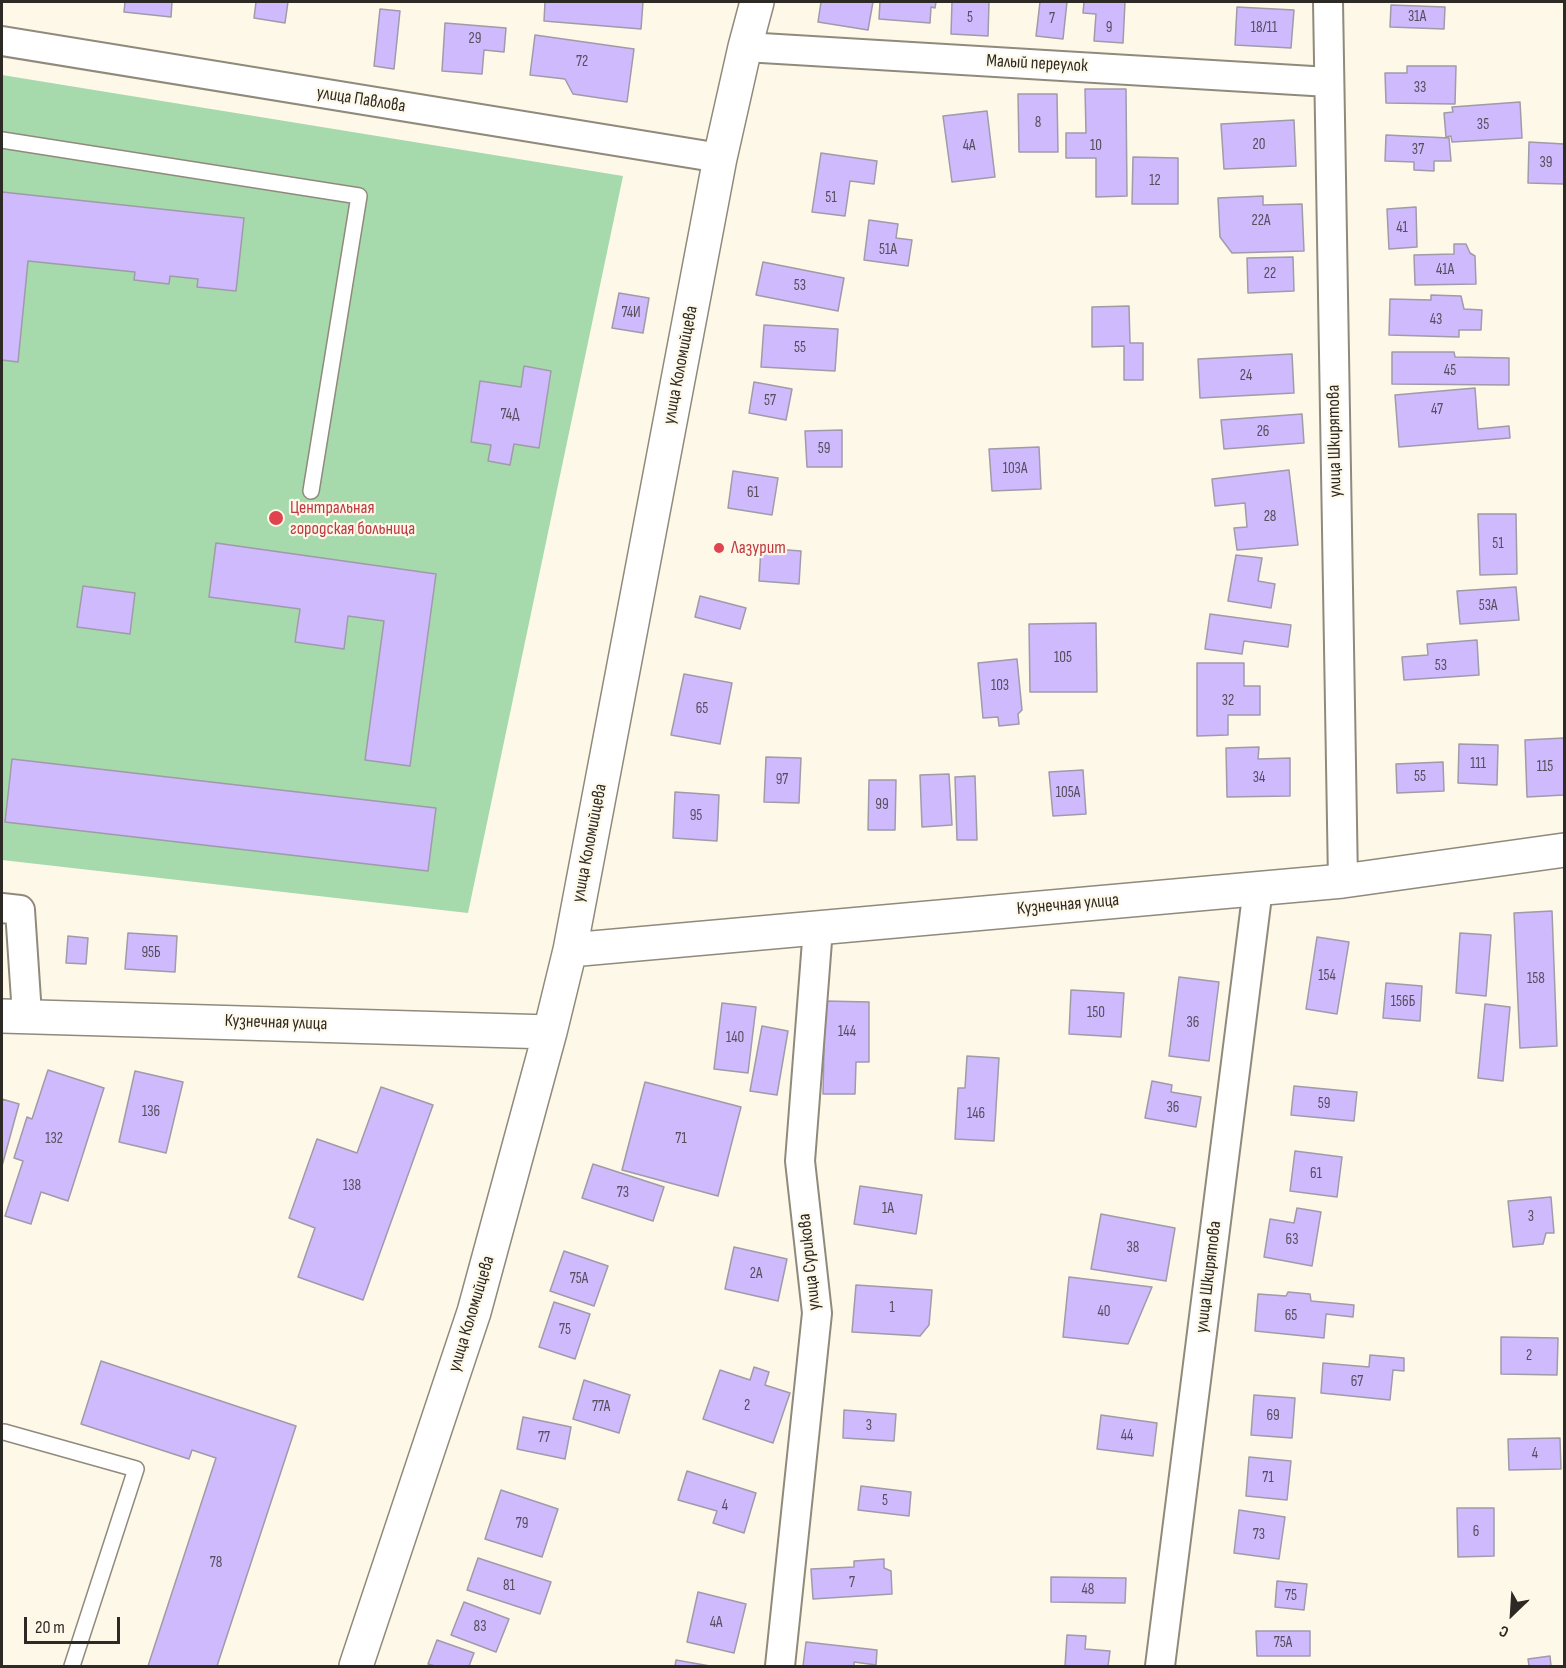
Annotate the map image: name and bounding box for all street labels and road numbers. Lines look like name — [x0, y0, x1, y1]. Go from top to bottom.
street label: Малый переулок — [986, 51, 1088, 77]
street label: улица Павлова — [315, 82, 407, 118]
street label: улица Коломийцева — [659, 304, 703, 426]
street label: улица Шкирятова — [1323, 385, 1347, 497]
street label: улица Коломийцева — [568, 782, 612, 904]
street label: Кузнечная улица — [1016, 890, 1120, 920]
street label: Кузнечная улица — [224, 1010, 328, 1036]
street label: улица Сурикова — [794, 1213, 826, 1311]
street label: улица Шкирятова — [1191, 1220, 1227, 1334]
street label: улица Коломийцева — [444, 1253, 500, 1375]

